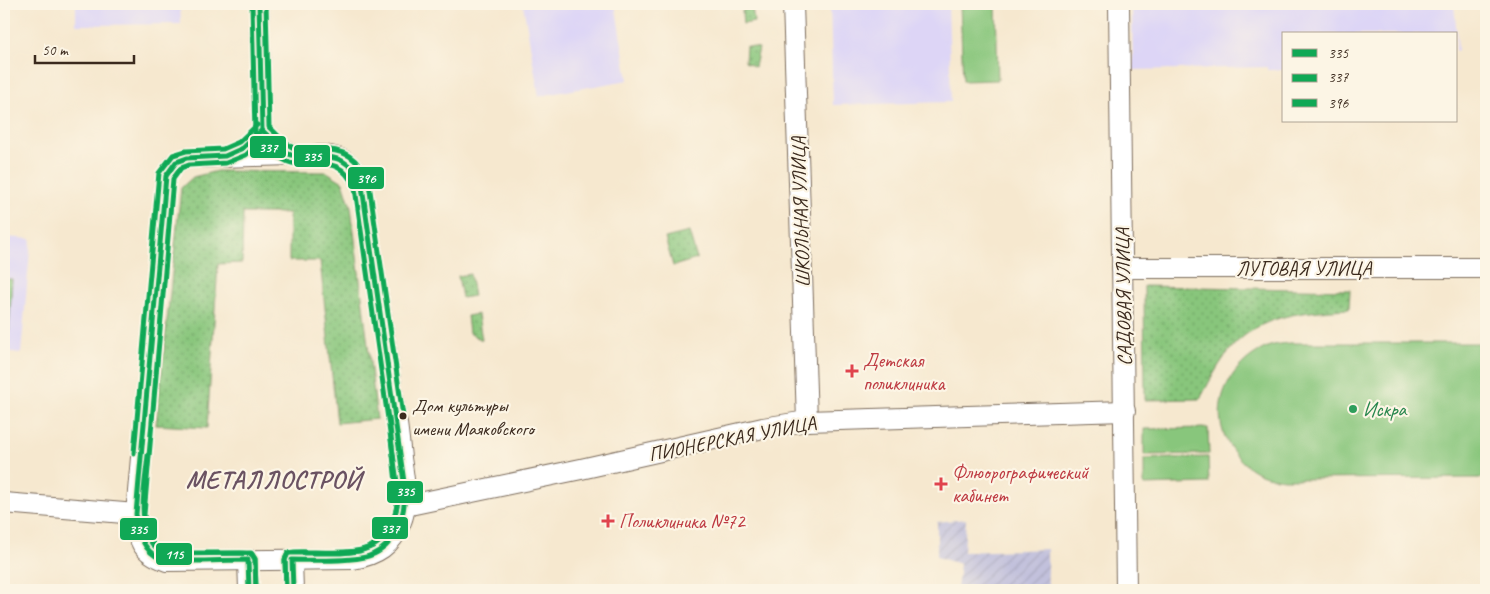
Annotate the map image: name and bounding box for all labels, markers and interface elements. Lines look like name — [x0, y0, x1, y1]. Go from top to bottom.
scale bar — [35, 32, 134, 64]
legend — [1282, 32, 1458, 122]
text: 50 m — [42, 41, 69, 60]
text: 335 — [1328, 44, 1350, 63]
text: 337 — [1328, 68, 1350, 87]
text: 396 — [1328, 94, 1350, 113]
line badge: 337 — [249, 135, 287, 159]
street label: ШКОЛЬНАЯ УЛИЦА — [785, 135, 816, 288]
text: 337 — [259, 139, 279, 156]
line badge: 335 — [293, 144, 331, 168]
text: 335 — [303, 148, 323, 165]
line badge: 396 — [347, 166, 385, 190]
text: 396 — [356, 170, 377, 187]
street label: САДОВАЯ УЛИЦА — [1110, 227, 1137, 366]
street label: ЛУГОВАЯ УЛИЦА — [1236, 256, 1373, 281]
place label: Детская поликлиника — [863, 348, 946, 396]
marker: Детская поликлиника — [845, 364, 859, 378]
place label: Дом культуры имени Маяковского — [412, 394, 536, 441]
place label: Искра — [1363, 397, 1408, 422]
marker: Искра — [1347, 403, 1359, 415]
street label: ПИОНЕРСКАЯ УЛИЦА — [646, 410, 819, 467]
marker: Дом культуры имени Маяковского — [398, 411, 408, 421]
place label: Флюорографический кабинет — [952, 460, 1090, 508]
district label: МЕТАЛЛОСТРОЙ — [186, 464, 365, 496]
marker: Флюорографический кабинет — [934, 477, 948, 491]
line badge: 335 — [386, 480, 424, 504]
text: 335 — [396, 483, 416, 500]
place label: Поликлиника №72 — [619, 509, 747, 534]
marker: Поликлиника №72 — [601, 514, 615, 528]
line badge: 337 — [371, 516, 409, 540]
line badge: 335 — [119, 517, 158, 541]
text: 337 — [381, 520, 401, 537]
text: 335 — [129, 521, 149, 538]
line badge: 115 — [155, 542, 193, 566]
text: 115 — [165, 546, 185, 563]

